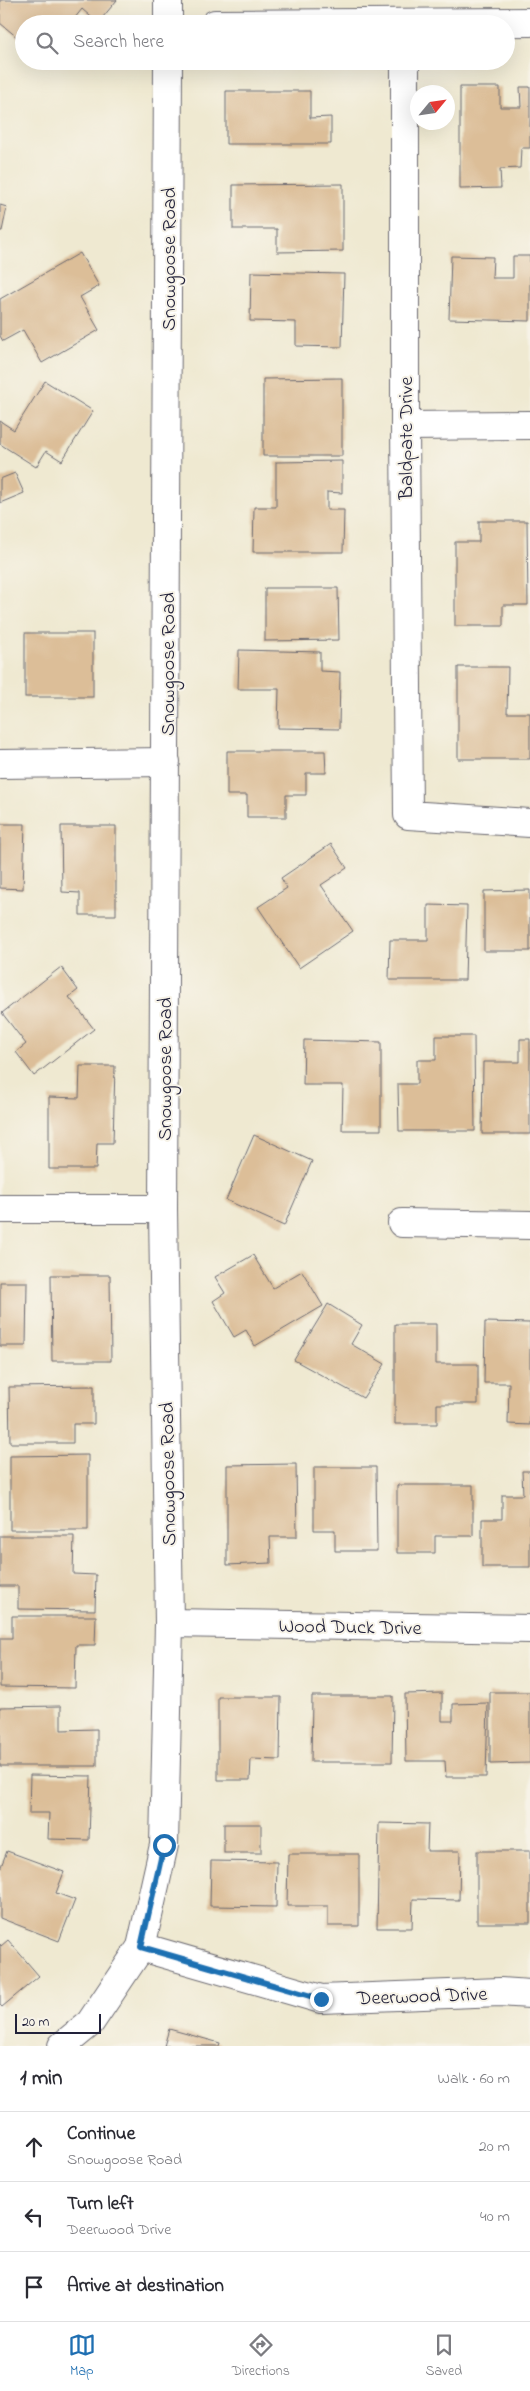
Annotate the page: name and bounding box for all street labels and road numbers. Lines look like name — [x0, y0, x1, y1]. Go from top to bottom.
street label: Snowgoose Road — [156, 187, 186, 331]
street label: Baldpate Drive — [393, 376, 422, 500]
street label: Snowgoose Road — [155, 592, 185, 736]
street label: Snowgoose Road — [152, 997, 182, 1141]
street label: Snowgoose Road — [154, 1402, 186, 1546]
street label: Wood Duck Drive — [278, 1613, 422, 1644]
street label: Deerwood Drive — [355, 1981, 488, 2014]

